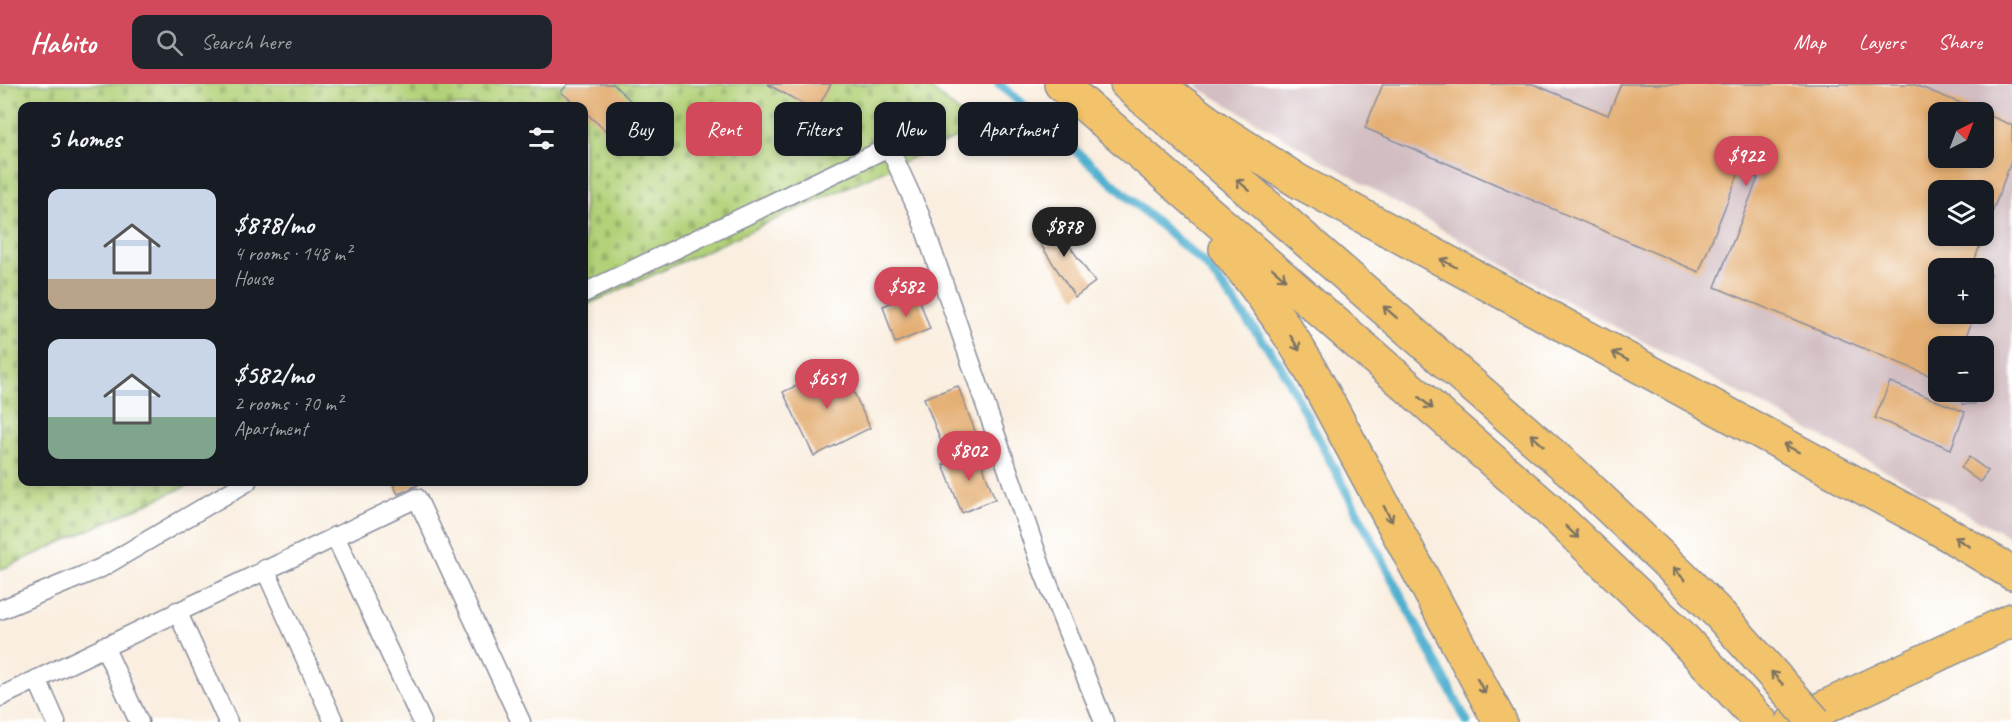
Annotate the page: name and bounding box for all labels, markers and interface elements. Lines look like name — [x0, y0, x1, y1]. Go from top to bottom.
search box — [132, 15, 552, 69]
text: Habito — [30, 25, 96, 60]
icon: search — [153, 26, 186, 59]
text: Search here — [201, 28, 291, 56]
text: Map — [1793, 29, 1826, 55]
text: Layers — [1859, 29, 1905, 55]
text: Share — [1938, 29, 1982, 55]
chip: Buy — [606, 102, 674, 156]
chip: Rent — [686, 102, 762, 156]
chip: Filters — [774, 102, 862, 156]
chip: New — [874, 102, 946, 156]
chip: Apartment — [958, 102, 1078, 156]
north arrow — [1928, 102, 1994, 168]
map controls — [1928, 102, 1994, 402]
text: 5 homes — [48, 122, 121, 155]
icon: filters — [525, 122, 558, 155]
pin: $922 — [1710, 136, 1782, 187]
text: $922 — [1728, 143, 1764, 168]
one-way arrow — [1235, 178, 1250, 192]
button: layers — [1928, 180, 1994, 246]
pin: $878 — [1028, 207, 1100, 258]
text: $878/mo — [234, 208, 314, 241]
icon: home — [96, 213, 168, 285]
text: $878 — [1046, 214, 1082, 239]
text: 4 rooms · 148 m² — [234, 241, 351, 266]
one-way arrow — [1440, 257, 1457, 269]
button: + — [1928, 258, 1994, 324]
text: House — [234, 266, 273, 291]
pin: $582 — [870, 267, 942, 318]
one-way arrow — [1272, 267, 1287, 281]
text: $582 — [888, 274, 924, 299]
one-way arrow — [1382, 306, 1398, 319]
one-way arrow — [1289, 334, 1301, 351]
button: − — [1928, 336, 1994, 402]
one-way arrow — [1611, 350, 1629, 361]
text: $582/mo — [234, 358, 314, 391]
pin: $651 — [791, 359, 863, 410]
icon: home — [96, 363, 168, 435]
text: $651 — [809, 366, 845, 391]
text: 2 rooms · 70 m² — [234, 391, 342, 416]
one-way arrow — [1418, 396, 1433, 410]
text: Apartment — [234, 416, 307, 441]
pin: $802 — [933, 431, 1005, 482]
one-way arrow — [1529, 434, 1545, 447]
text: $802 — [951, 438, 987, 463]
one-way arrow — [1783, 442, 1800, 454]
one-way arrow — [1383, 505, 1394, 523]
one-way arrow — [1565, 525, 1580, 539]
one-way arrow — [1954, 536, 1971, 548]
one-way arrow — [1672, 566, 1687, 581]
one-way arrow — [1770, 670, 1784, 685]
one-way arrow — [1475, 677, 1487, 694]

